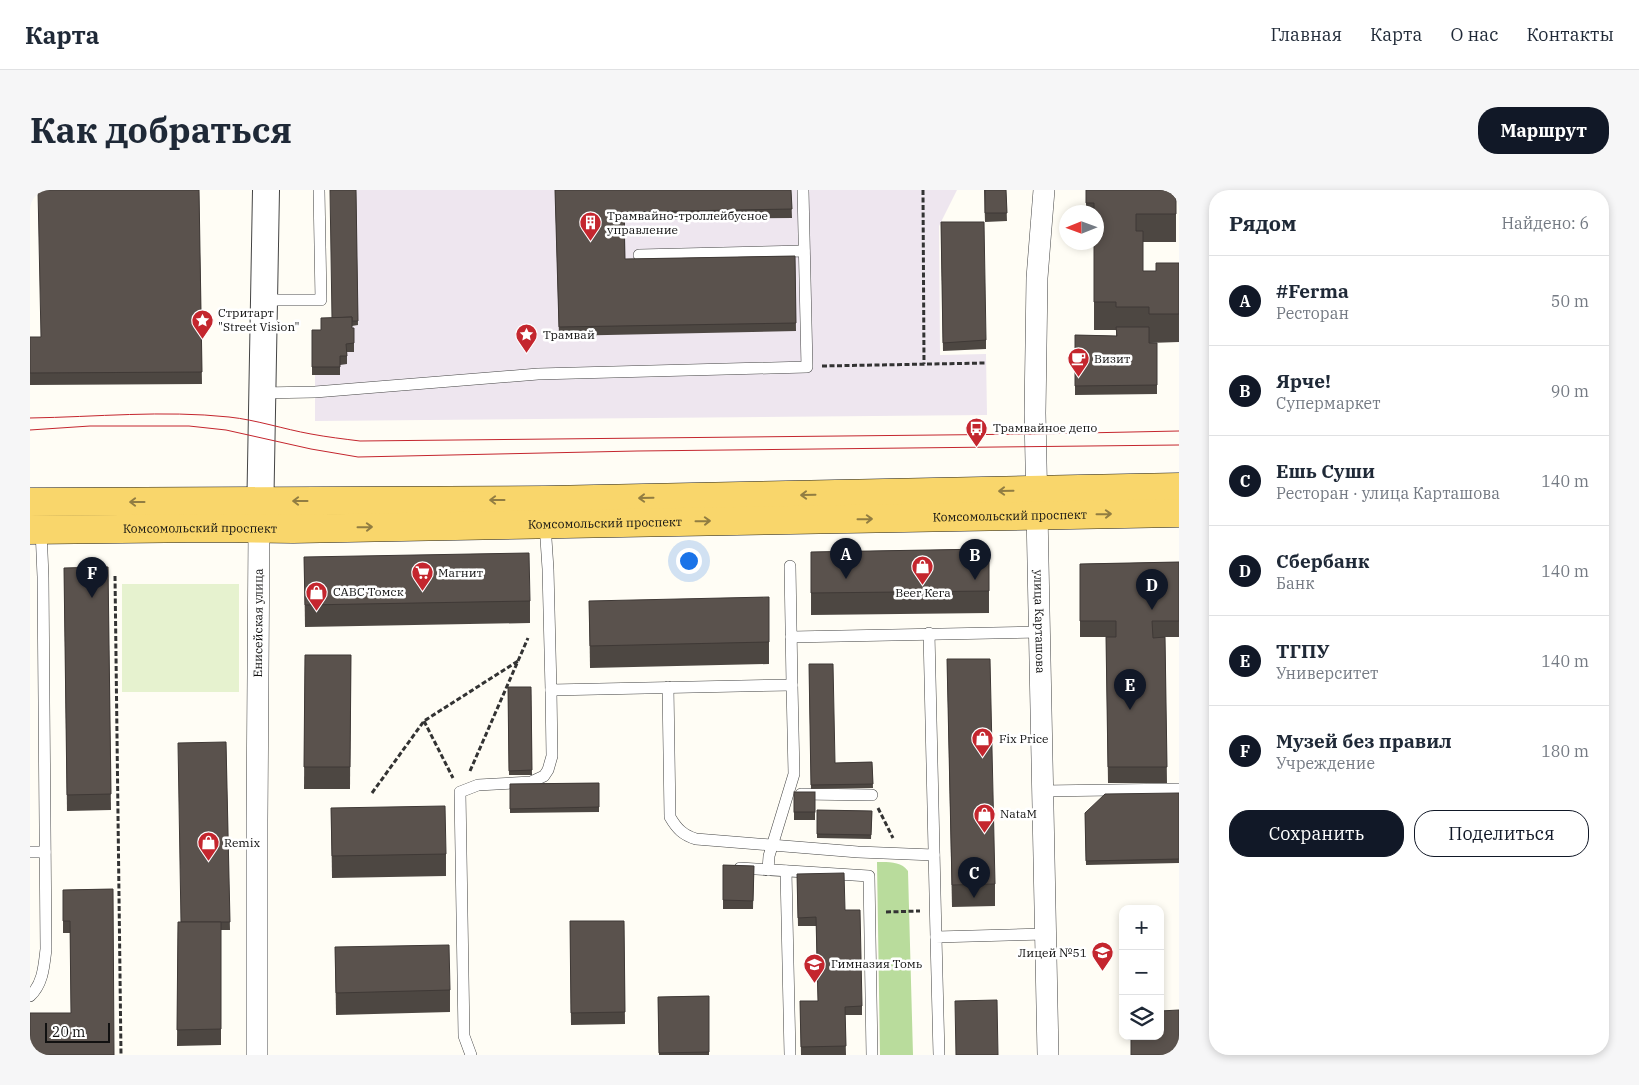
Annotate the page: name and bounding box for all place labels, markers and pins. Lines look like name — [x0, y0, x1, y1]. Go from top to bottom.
place label: Трамвайно-троллейбусное управление — [607, 208, 768, 237]
building icon: Трамвайно-троллейбусное управление — [579, 211, 603, 242]
place label: Стритарт "Street Vision" — [218, 305, 300, 334]
place icon: Стритарт "Street Vision" — [190, 308, 214, 339]
place icon: Трамвай — [515, 323, 539, 354]
place label: Трамвай — [543, 327, 595, 342]
cafe icon: Визит — [1066, 347, 1090, 378]
place label: Визит — [1094, 351, 1130, 366]
bus stop icon: Трамвайное депо — [965, 416, 989, 447]
place label: Трамвайное депо — [993, 420, 1097, 435]
pin: A — [830, 538, 862, 579]
pin: B — [959, 539, 991, 580]
shop icon: Beer Кега — [911, 554, 935, 585]
pin: F — [76, 557, 108, 598]
supermarket icon: Магнит — [410, 561, 434, 592]
place label: Магнит — [438, 565, 483, 580]
pin: D — [1136, 569, 1168, 610]
shop icon: САВС Томск — [305, 580, 329, 611]
place label: САВС Томск — [333, 584, 404, 599]
place label: Beer Кега — [895, 585, 951, 600]
pin: E — [1114, 669, 1146, 710]
shop icon: Fix Price — [971, 727, 995, 758]
place label: Fix Price — [999, 731, 1049, 746]
shop icon: NataM — [972, 802, 996, 833]
place label: NataM — [1000, 806, 1037, 821]
shop icon: Remix — [196, 831, 220, 862]
place label: Remix — [224, 835, 261, 850]
pin: C — [958, 857, 990, 898]
school or university icon: Лицей №51 — [1091, 941, 1115, 972]
place label: Лицей №51 — [1018, 945, 1087, 960]
school or university icon: Гимназия Томь — [803, 952, 827, 983]
place label: Гимназия Томь — [831, 956, 923, 971]

